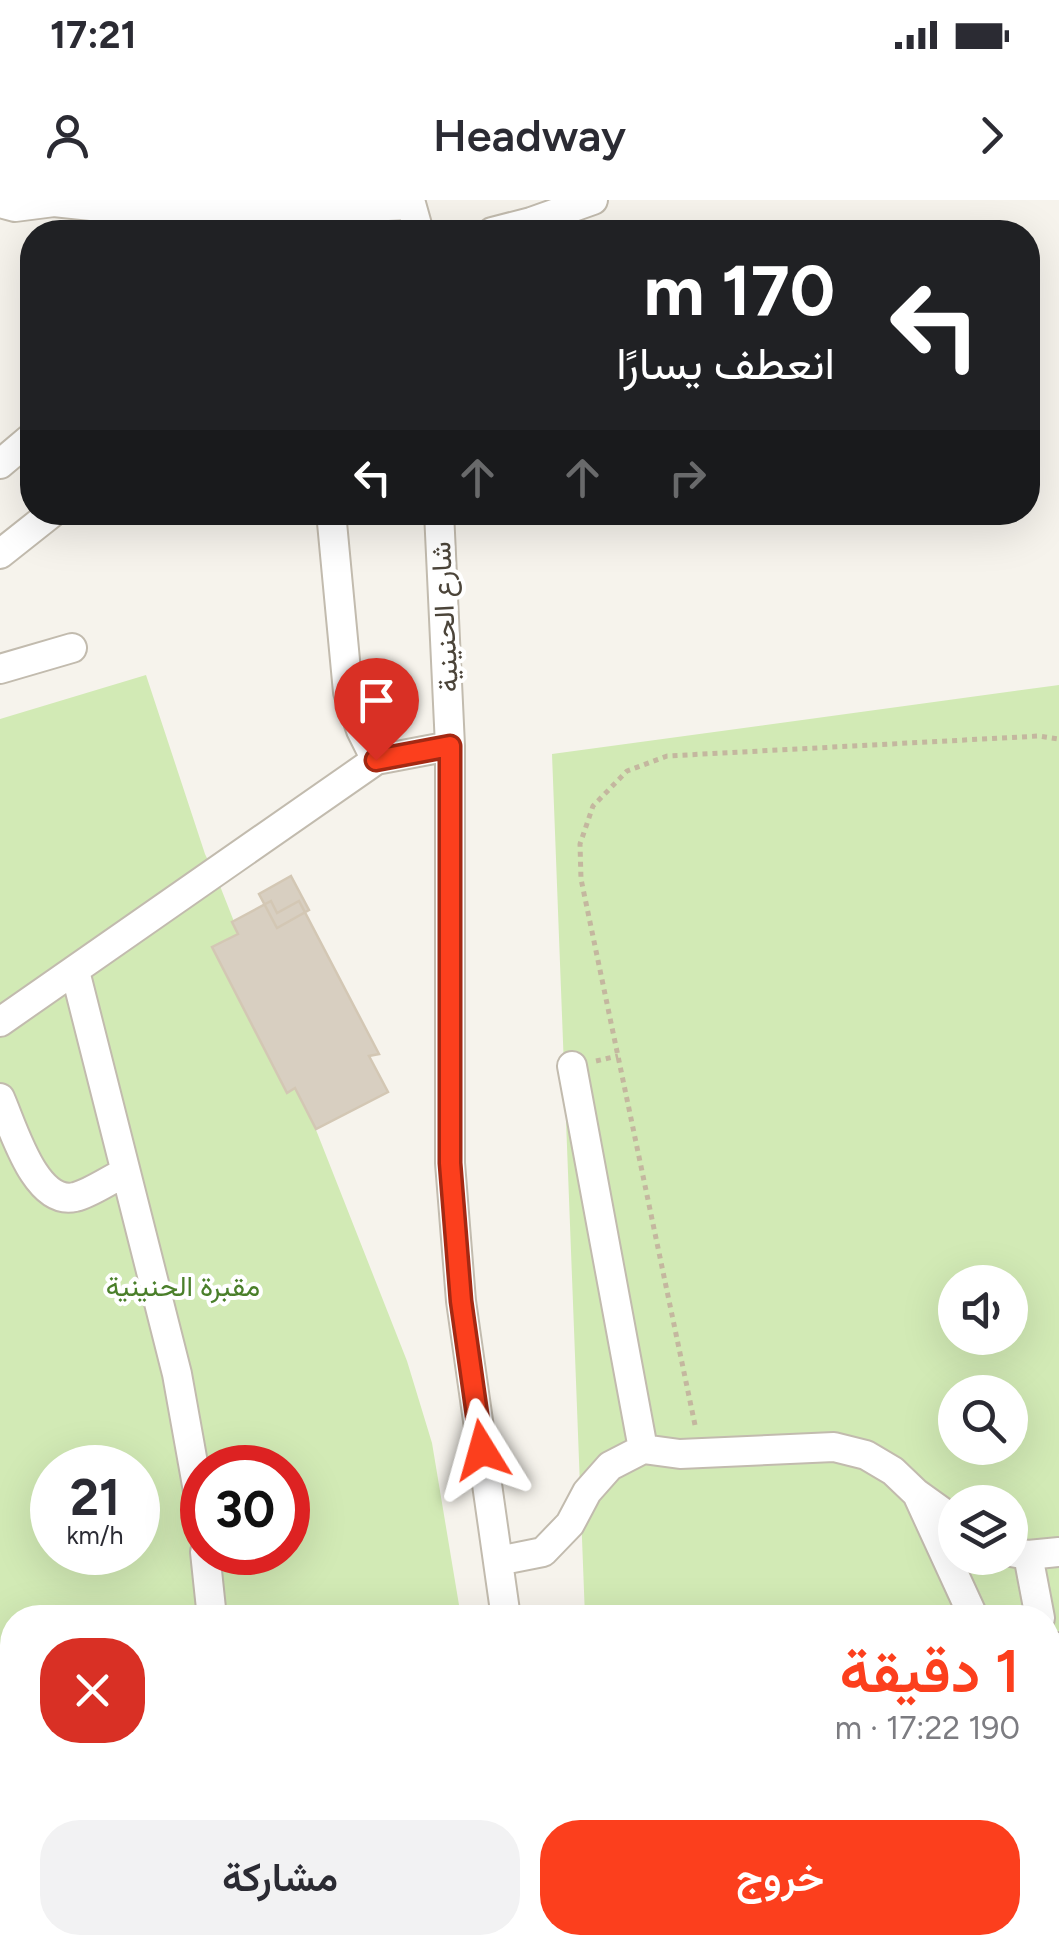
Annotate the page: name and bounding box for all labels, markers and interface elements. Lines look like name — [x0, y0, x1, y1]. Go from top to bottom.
text: 17:21 — [50, 12, 137, 58]
icon: person — [40, 108, 95, 163]
text: Headway — [433, 108, 626, 162]
icon: forward — [964, 108, 1019, 163]
text: 170 m — [643, 248, 835, 333]
icon: left — [870, 260, 1000, 390]
text: انعطف يسارًا — [616, 336, 835, 390]
icon: left — [345, 450, 400, 505]
icon: ahead — [450, 450, 505, 505]
icon: ahead — [555, 450, 610, 505]
icon: right — [660, 450, 715, 505]
street label: شارع الحنينية — [423, 541, 467, 693]
pin — [334, 658, 419, 761]
icon: arrive — [349, 673, 404, 728]
map controls — [938, 1265, 1028, 1575]
button: sound — [938, 1265, 1028, 1355]
park label: مقبرة الحنينية — [106, 1269, 260, 1304]
button: search — [938, 1375, 1028, 1465]
position arrow — [430, 1398, 534, 1502]
speed limit sign: 30 — [180, 1445, 310, 1575]
text: 21 — [70, 1467, 120, 1528]
button: layers — [938, 1485, 1028, 1575]
text: km/h — [66, 1520, 124, 1550]
text: 1 دقيقة — [840, 1635, 1020, 1707]
button: close — [40, 1638, 145, 1743]
text: 190 m · 17:22 — [835, 1709, 1020, 1747]
button: مشاركة — [40, 1820, 520, 1935]
button: خروج — [540, 1820, 1020, 1935]

